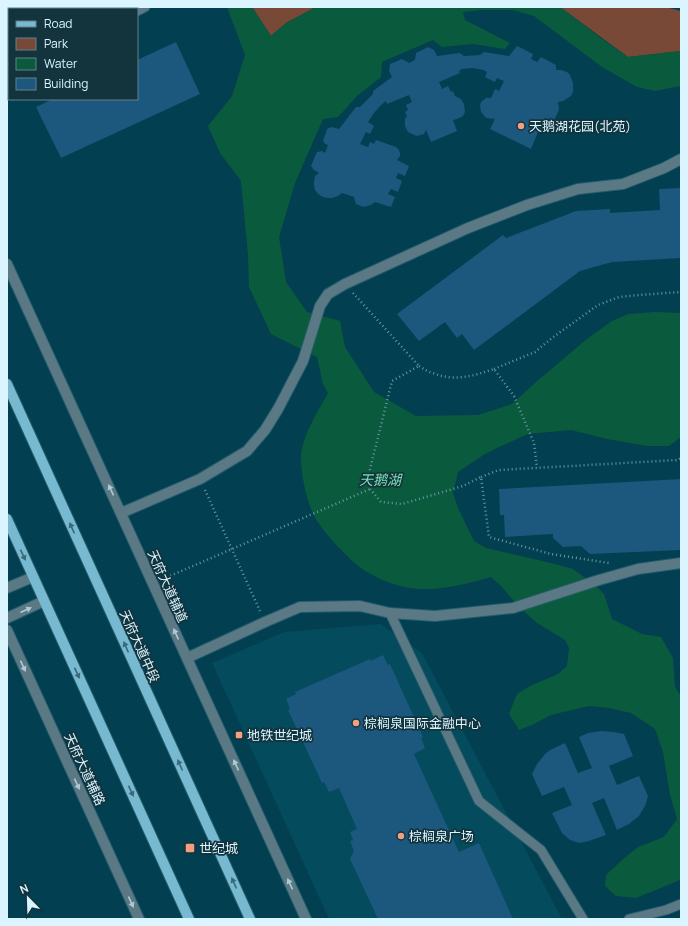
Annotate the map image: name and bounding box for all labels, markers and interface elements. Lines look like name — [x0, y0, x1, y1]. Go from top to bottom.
legend — [8, 8, 138, 100]
text: Road — [44, 15, 72, 32]
text: Park — [44, 35, 69, 52]
text: Water — [44, 55, 78, 72]
text: Building — [44, 75, 88, 92]
place label: 天鹅湖花园(北苑) — [529, 117, 631, 135]
marker: 天鹅湖花园(北苑) — [516, 121, 526, 131]
water label: 天鹅湖 — [359, 470, 403, 489]
one-way arrow — [107, 484, 113, 496]
one-way arrow — [69, 523, 75, 534]
street label: 天府大道辅道 — [144, 547, 192, 625]
one-way arrow — [20, 549, 26, 560]
one-way arrow — [20, 606, 32, 612]
street label: 天府大道中段 — [116, 607, 164, 685]
one-way arrow — [173, 629, 179, 640]
one-way arrow — [123, 641, 129, 652]
one-way arrow — [20, 660, 26, 671]
one-way arrow — [74, 667, 80, 679]
place label: 棕榈泉国际金融中心 — [364, 714, 481, 732]
marker: 棕榈泉国际金融中心 — [351, 718, 361, 728]
place label: 地铁世纪城 — [247, 726, 312, 744]
street label: 天府大道辅路 — [60, 730, 110, 808]
marker: 地铁世纪城 — [234, 730, 244, 740]
one-way arrow — [177, 759, 183, 771]
one-way arrow — [233, 760, 239, 771]
one-way arrow — [74, 778, 80, 789]
one-way arrow — [128, 786, 134, 797]
place label: 棕榈泉广场 — [409, 827, 474, 845]
marker: 棕榈泉广场 — [396, 831, 406, 841]
place label: 世纪城 — [199, 839, 238, 857]
marker: 世纪城 — [184, 842, 196, 854]
one-way arrow — [230, 877, 236, 889]
north arrow — [8, 878, 48, 918]
one-way arrow — [287, 878, 293, 889]
text: N — [17, 880, 31, 897]
one-way arrow — [128, 896, 134, 908]

